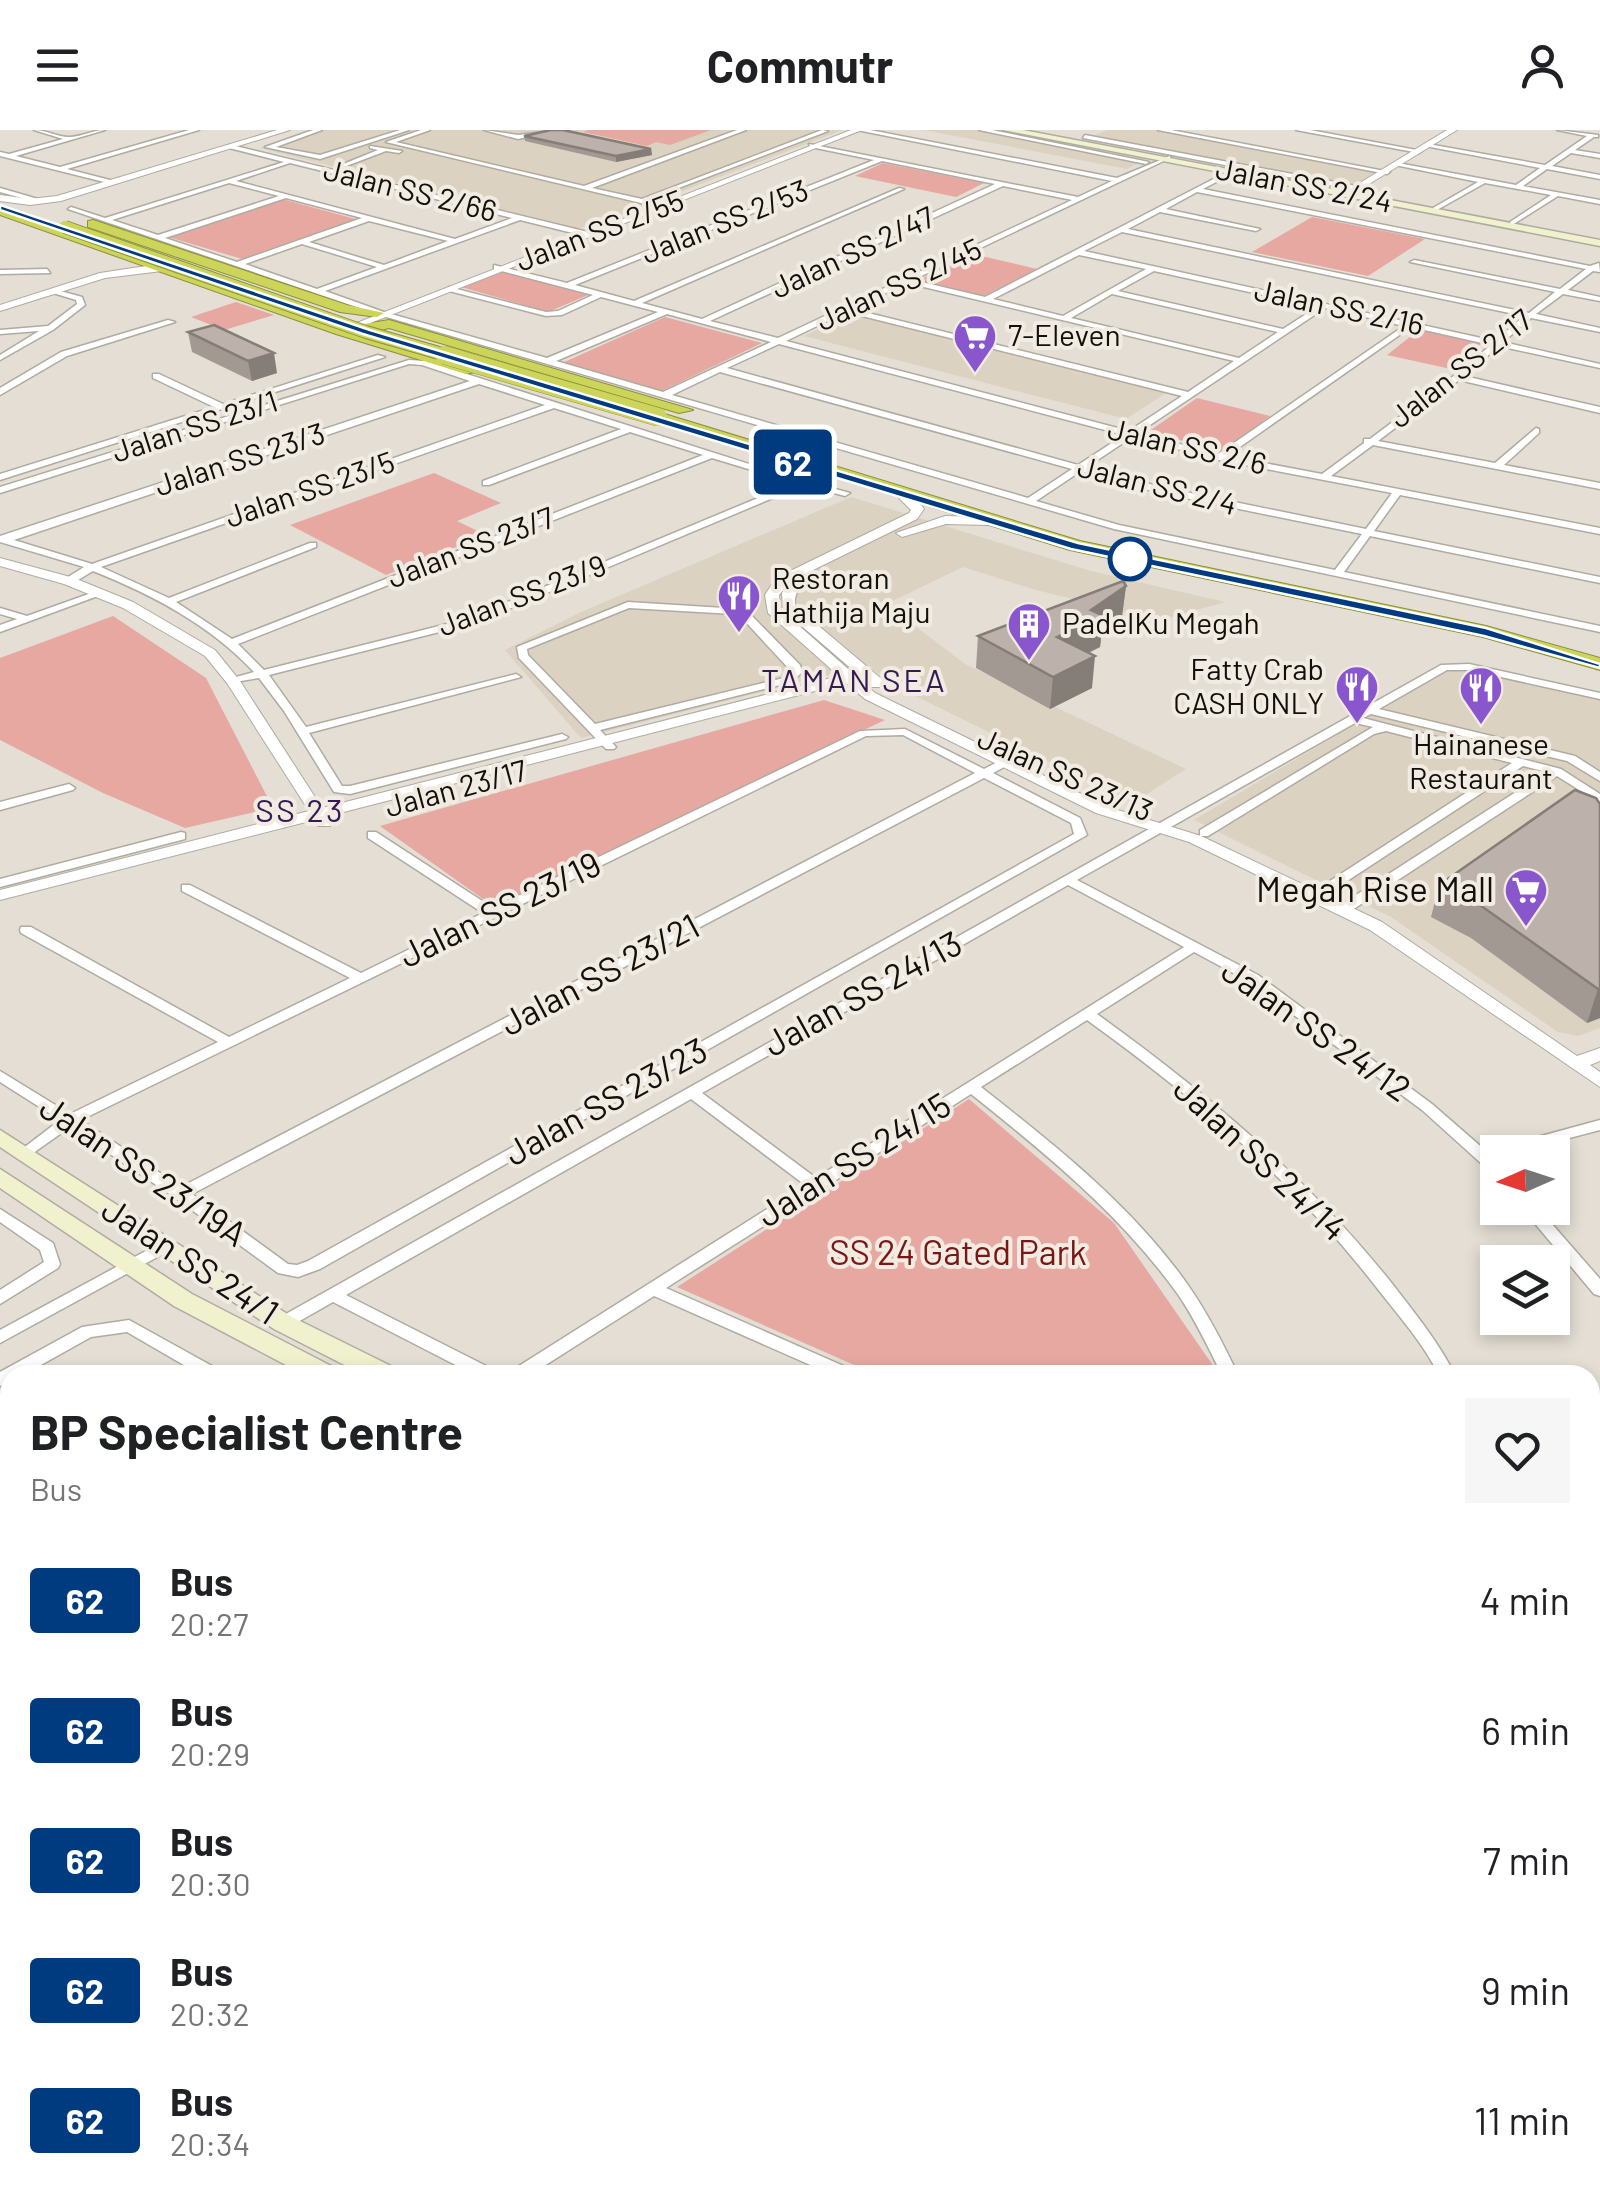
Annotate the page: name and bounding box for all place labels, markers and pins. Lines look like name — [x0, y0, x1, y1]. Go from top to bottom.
supermarket icon: 7-Eleven — [952, 313, 998, 374]
place label: 7-Eleven — [1008, 316, 1121, 352]
unlabelled marker — [1109, 538, 1151, 580]
place label: Restoran Hathija Maju — [772, 559, 930, 629]
restaurant icon: Restoran Hathija Maju — [716, 573, 762, 634]
building icon: PadelKu Megah — [1006, 601, 1052, 662]
place label: PadelKu Megah — [1062, 604, 1260, 640]
place label: Fatty Crab CASH ONLY — [1173, 650, 1324, 720]
restaurant icon: Fatty Crab CASH ONLY — [1334, 664, 1380, 725]
restaurant icon: Hainanese Restaurant — [1458, 665, 1504, 726]
place label: Hainanese Restaurant — [1409, 725, 1553, 795]
place label: Megah Rise Mall — [1256, 867, 1494, 909]
supermarket icon: Megah Rise Mall — [1503, 867, 1549, 928]

